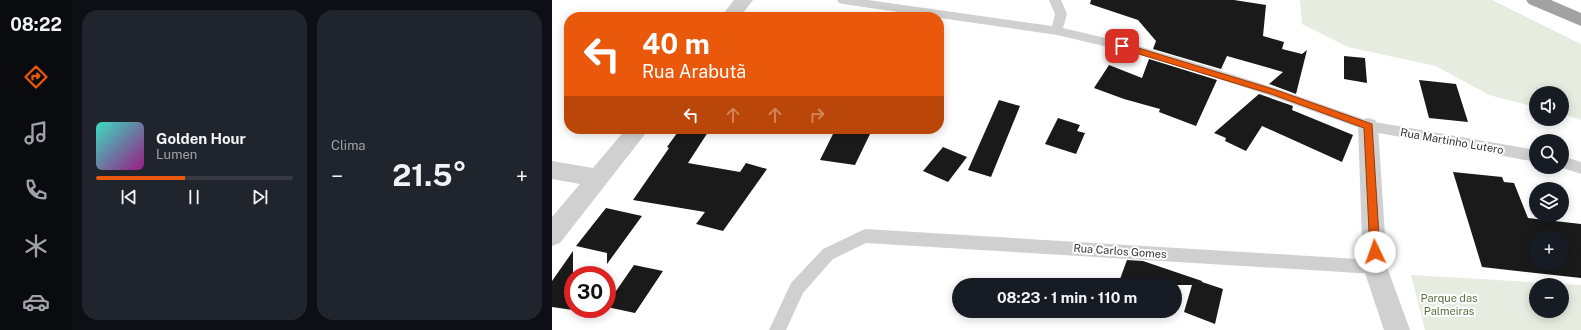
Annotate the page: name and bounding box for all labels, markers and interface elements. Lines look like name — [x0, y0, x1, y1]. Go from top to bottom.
text: 08:22 — [10, 14, 62, 35]
text: 40 m — [642, 27, 710, 60]
icon: left — [576, 28, 628, 80]
pin — [1105, 29, 1139, 63]
icon: arrive — [1111, 35, 1133, 57]
text: Rua Arabutã — [642, 61, 746, 82]
icon: directions — [22, 63, 50, 91]
map controls — [1529, 86, 1569, 318]
button: sound — [1529, 86, 1569, 126]
icon: left — [680, 104, 702, 126]
icon: ahead — [722, 104, 744, 126]
icon: ahead — [764, 104, 786, 126]
icon: right — [806, 104, 828, 126]
icon: music — [22, 119, 50, 147]
street label: Rua Martinho Lutero — [1399, 126, 1505, 156]
text: Golden Hour — [156, 130, 246, 147]
button: search — [1529, 134, 1569, 174]
text: Clima — [331, 138, 366, 153]
text: Lumen — [156, 147, 197, 162]
text: 21.5° — [392, 157, 467, 193]
text: − — [331, 163, 343, 189]
text: + — [516, 163, 528, 189]
icon: phone — [22, 176, 50, 204]
button: layers — [1529, 182, 1569, 222]
icon: previous — [118, 186, 140, 208]
icon: pause — [183, 186, 205, 208]
icon: next — [249, 186, 271, 208]
button: + — [1529, 230, 1569, 270]
position arrow — [1354, 231, 1396, 273]
icon: climate — [22, 232, 50, 260]
street label: Rua Carlos Gomes — [1073, 242, 1167, 260]
speed limit sign: 30 — [564, 266, 616, 318]
button: − — [1529, 278, 1569, 318]
icon: car — [22, 288, 50, 316]
text: 08:23 · 1 min · 110 m — [997, 289, 1137, 306]
park label: Parque das Palmeiras — [1421, 292, 1478, 317]

